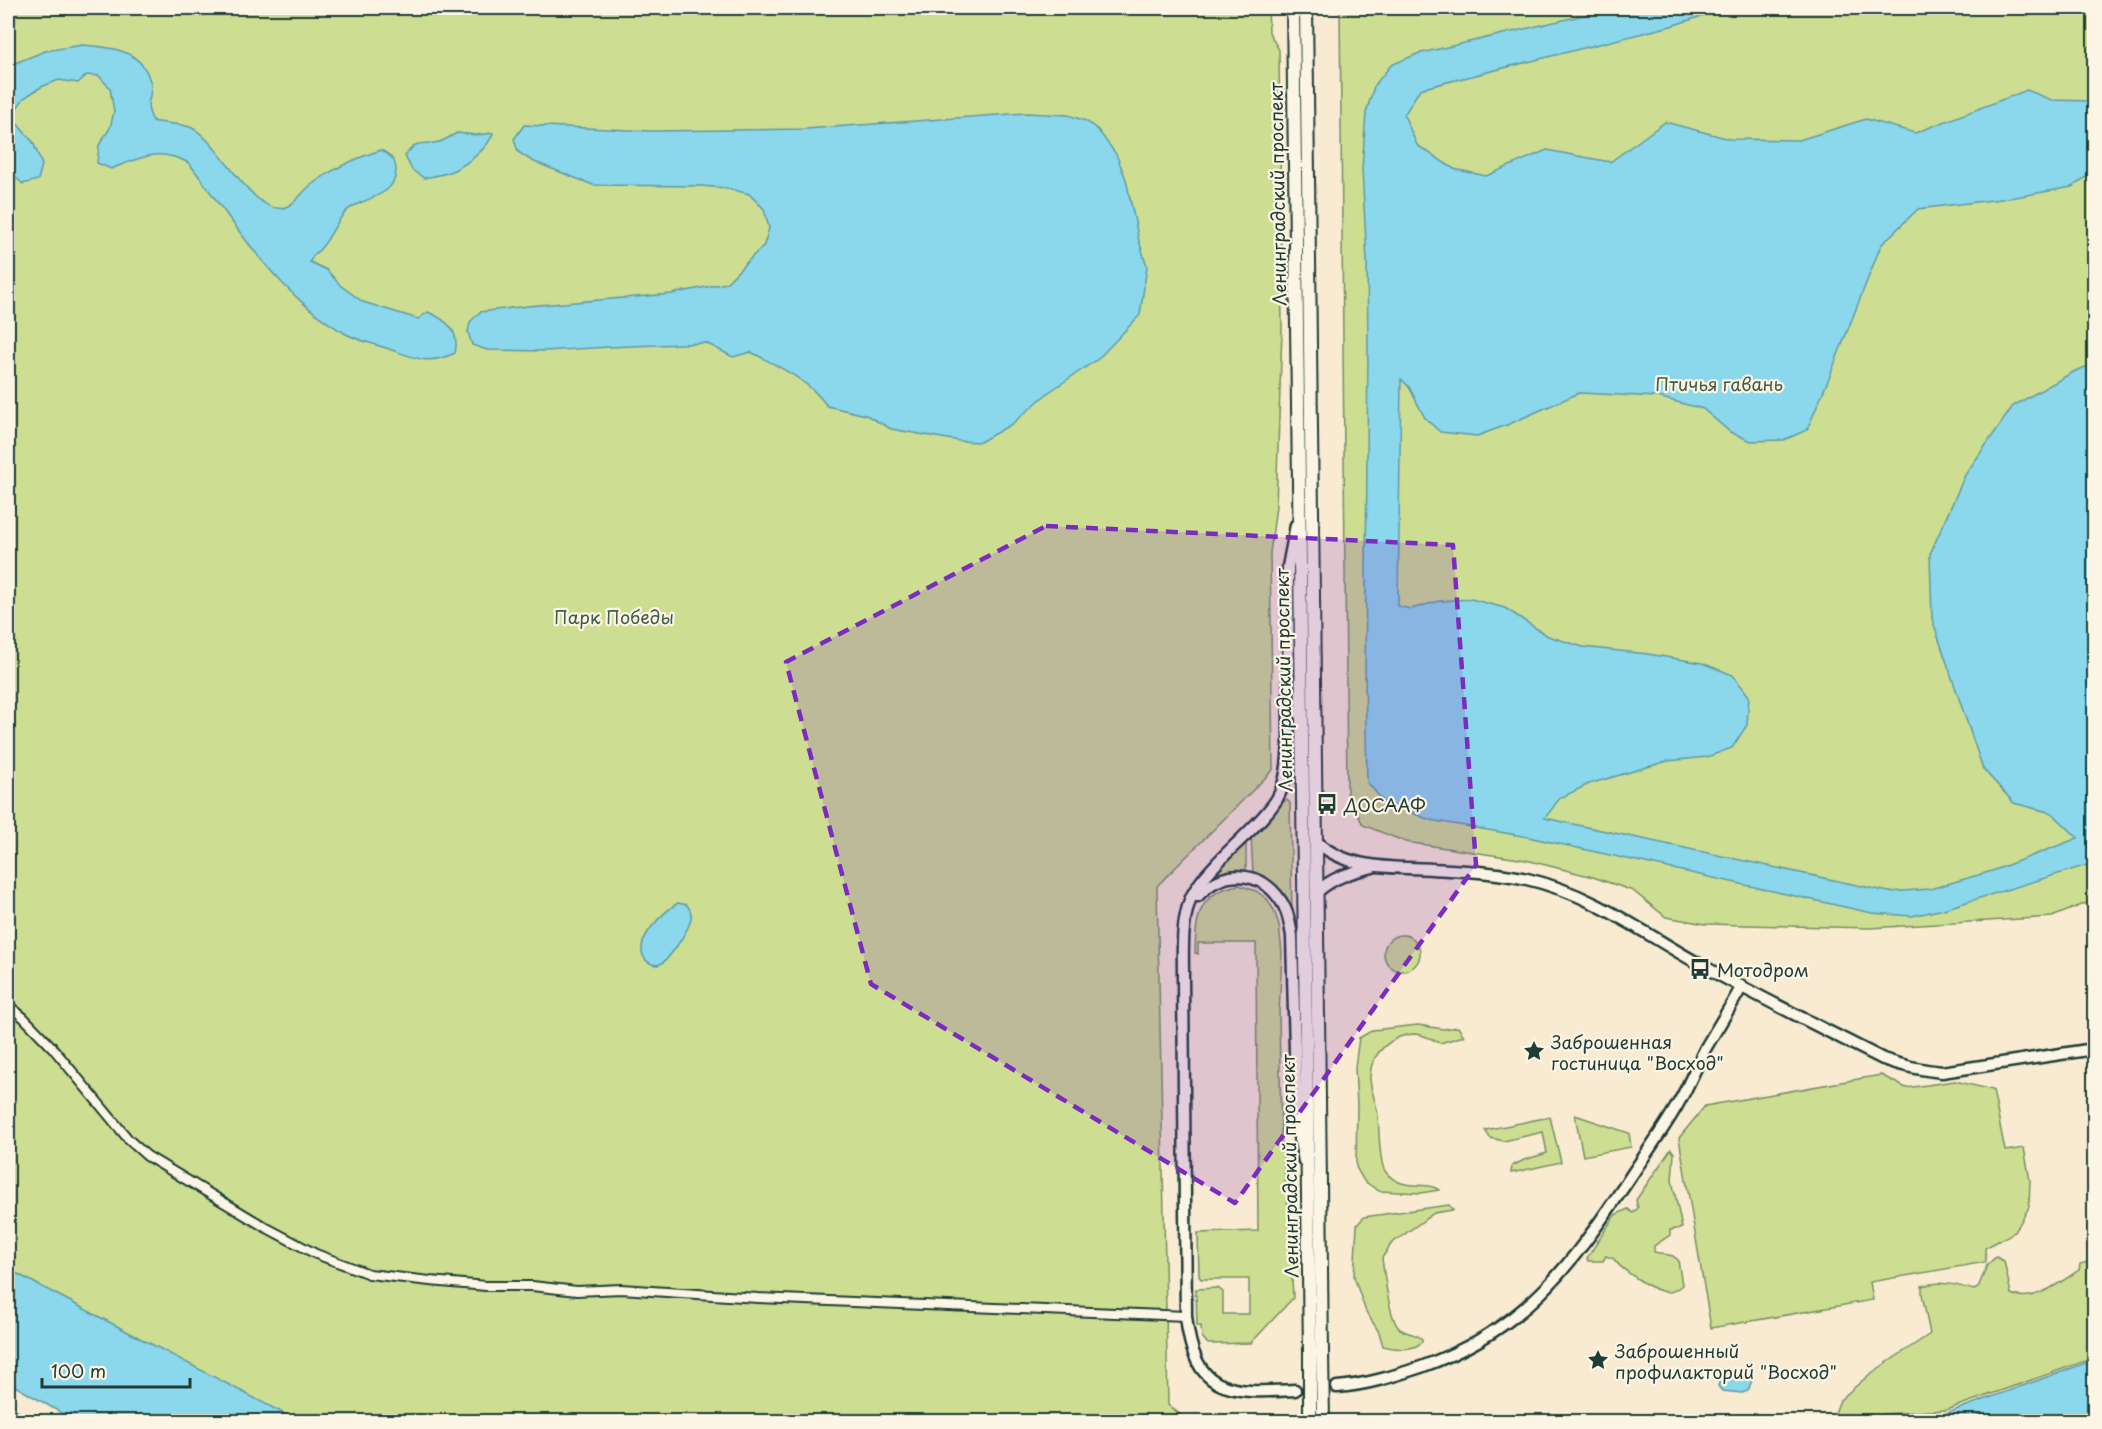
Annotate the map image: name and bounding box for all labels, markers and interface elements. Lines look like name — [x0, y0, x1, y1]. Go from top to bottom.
street label: Ленинградский проспект — [1262, 82, 1292, 306]
park label: Птичья гавань — [1655, 370, 1783, 397]
street label: Ленинградский проспект — [1268, 568, 1298, 792]
park label: Парк Победы — [554, 603, 674, 630]
place label: ДОСААФ — [1343, 791, 1426, 818]
bus stop icon: ДОСААФ — [1315, 792, 1339, 816]
place label: Мотодром — [1717, 956, 1809, 983]
bus stop icon: Мотодром — [1688, 957, 1712, 981]
place label: Заброшенная гостиница "Восход" — [1550, 1028, 1724, 1076]
place icon: Заброшенная гостиница "Восход" — [1522, 1039, 1546, 1063]
street label: Ленинградский проспект — [1274, 1054, 1304, 1278]
place label: Заброшенный профилакторий "Восход" — [1614, 1337, 1837, 1385]
place icon: Заброшенный профилакторий "Восход" — [1586, 1348, 1610, 1372]
scale bar — [42, 1351, 190, 1389]
text: 100 m — [51, 1357, 106, 1384]

